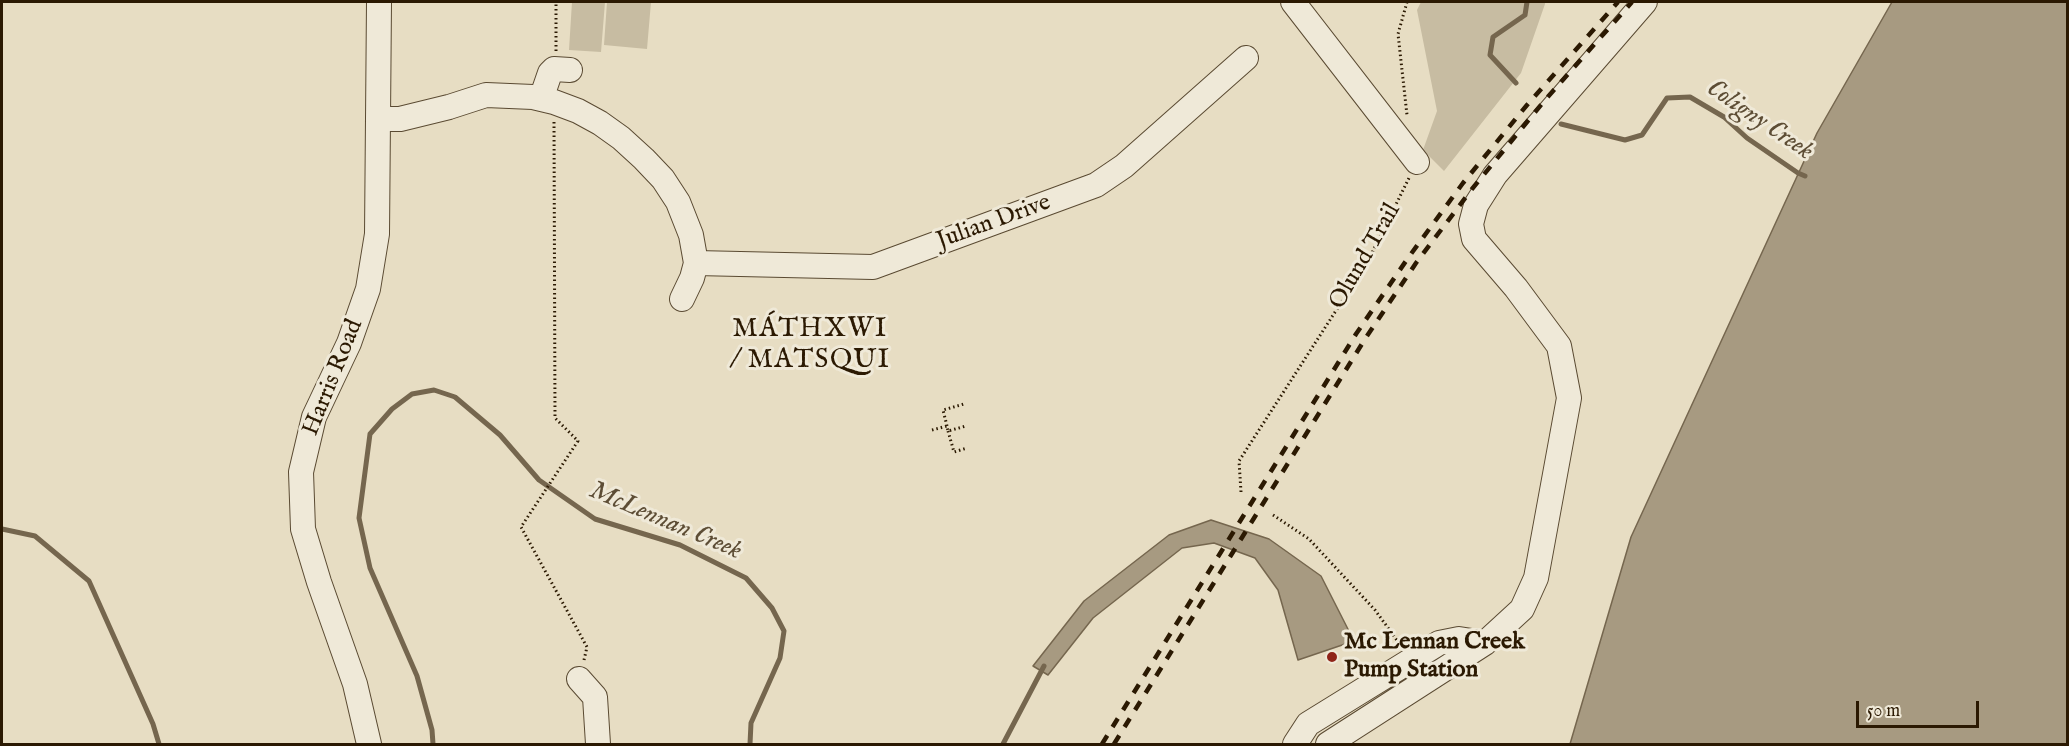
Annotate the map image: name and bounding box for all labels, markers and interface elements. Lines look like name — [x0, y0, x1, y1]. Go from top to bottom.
water label: Coligny Creek — [1700, 74, 1818, 168]
street label: Julian Drive — [933, 189, 1055, 257]
street label: Olund Trail — [1324, 199, 1408, 315]
district label: MÁTHXWI / MATSQUI — [729, 314, 891, 377]
street label: Harris Road — [298, 316, 370, 440]
water label: McLennan Creek — [584, 476, 746, 568]
place label: Mc Lennan Creek Pump Station — [1344, 629, 1525, 685]
marker: Mc Lennan Creek Pump Station — [1325, 650, 1339, 664]
scale bar — [1859, 689, 1982, 727]
text: 50 m — [1867, 700, 1900, 723]

